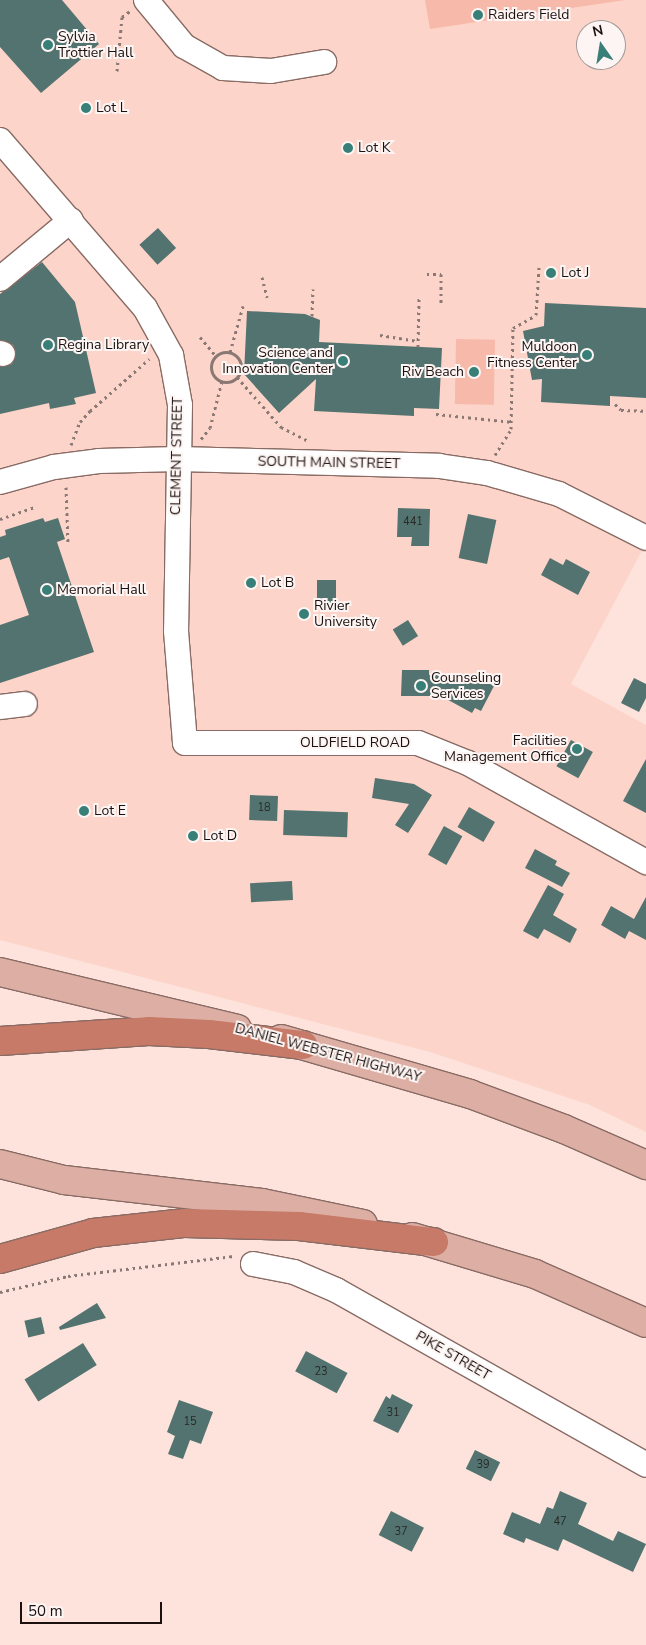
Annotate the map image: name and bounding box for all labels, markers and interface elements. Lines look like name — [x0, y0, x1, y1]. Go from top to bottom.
place label: Raiders Field — [488, 7, 569, 23]
marker: Raiders Field — [472, 9, 484, 21]
north arrow — [576, 20, 626, 70]
text: N — [590, 20, 605, 41]
place label: Sylvia Trottier Hall — [58, 29, 133, 62]
marker: Sylvia Trottier Hall — [42, 39, 54, 51]
place label: Lot L — [96, 100, 127, 116]
marker: Lot L — [80, 102, 92, 114]
place label: Lot K — [358, 140, 390, 156]
marker: Lot K — [342, 142, 354, 154]
place label: Lot J — [561, 265, 589, 281]
marker: Lot J — [545, 267, 557, 279]
place label: Regina Library — [58, 337, 149, 353]
marker: Regina Library — [42, 339, 54, 351]
place label: Muldoon Fitness Center — [487, 339, 577, 372]
place label: Science and Innovation Center — [222, 345, 333, 378]
marker: Muldoon Fitness Center — [581, 349, 593, 361]
marker: Science and Innovation Center — [337, 355, 349, 367]
place label: Riv Beach — [402, 364, 464, 380]
marker: Riv Beach — [468, 366, 480, 378]
street label: CLEMENT STREET — [168, 397, 186, 515]
street label: SOUTH MAIN STREET — [258, 453, 400, 473]
house number: 441 — [403, 515, 423, 529]
place label: Lot B — [261, 575, 294, 591]
marker: Lot B — [245, 577, 257, 589]
place label: Memorial Hall — [57, 582, 146, 598]
marker: Memorial Hall — [41, 584, 53, 596]
place label: Rivier University — [314, 598, 377, 630]
marker: Rivier University — [298, 608, 310, 620]
place label: Counseling Services — [431, 670, 501, 702]
marker: Counseling Services — [415, 680, 427, 692]
place label: Facilities Management Office — [444, 733, 567, 766]
street label: OLDFIELD ROAD — [300, 735, 410, 751]
marker: Facilities Management Office — [571, 743, 583, 755]
house number: 18 — [257, 801, 271, 815]
place label: Lot E — [94, 803, 126, 819]
marker: Lot E — [78, 805, 90, 817]
place label: Lot D — [203, 828, 237, 844]
marker: Lot D — [187, 830, 199, 842]
street label: DANIEL WEBSTER HIGHWAY — [233, 1020, 423, 1086]
street label: PIKE STREET — [413, 1328, 493, 1384]
house number: 23 — [314, 1365, 328, 1379]
house number: 31 — [386, 1406, 400, 1420]
house number: 15 — [183, 1415, 197, 1429]
house number: 39 — [476, 1458, 490, 1472]
house number: 47 — [553, 1515, 567, 1529]
house number: 37 — [394, 1525, 408, 1539]
scale bar — [22, 1592, 165, 1624]
text: 50 m — [28, 1601, 63, 1621]

